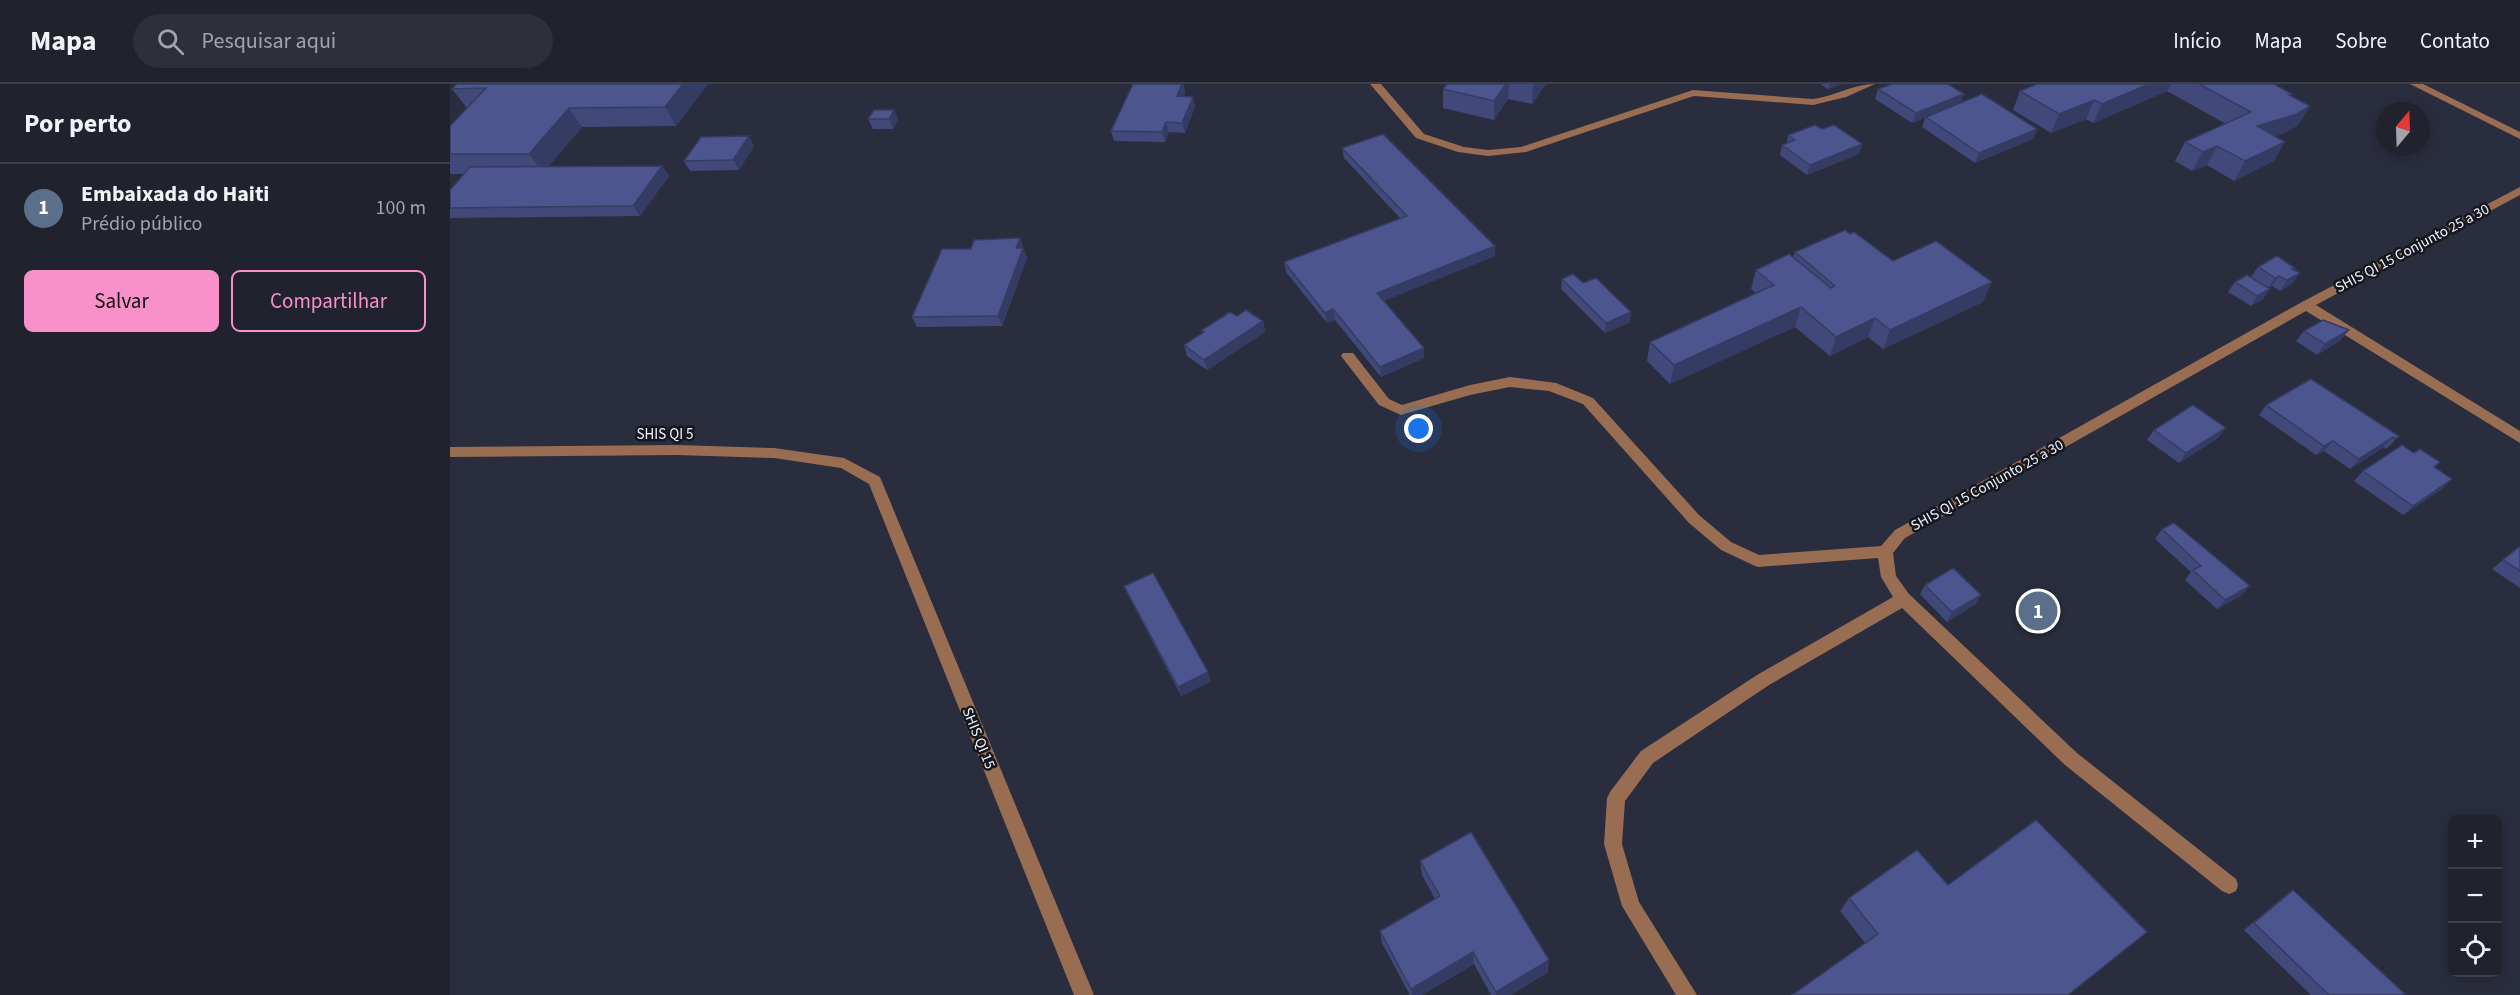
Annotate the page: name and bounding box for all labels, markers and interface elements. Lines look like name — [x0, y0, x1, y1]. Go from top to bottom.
search box — [133, 14, 553, 68]
text: Mapa — [30, 21, 97, 61]
icon: search — [154, 25, 187, 58]
text: Pesquisar aqui — [202, 25, 336, 57]
text: Início — [2173, 26, 2221, 56]
text: Mapa — [2254, 26, 2302, 56]
text: Sobre — [2335, 26, 2387, 56]
text: Contato — [2420, 26, 2490, 56]
north arrow — [2376, 102, 2430, 156]
text: Por perto — [24, 105, 132, 142]
text: Embaixada do Haiti — [81, 178, 269, 210]
text: 1 — [38, 194, 49, 222]
text: 100 m — [376, 194, 426, 222]
street label: SHIS QI 15 Conjunto 25 a 30 — [2331, 199, 2493, 298]
text: Prédio público — [81, 210, 202, 238]
button: Salvar — [24, 270, 219, 332]
button: Compartilhar — [231, 270, 426, 332]
your location — [1404, 414, 1433, 443]
street label: SHIS QI 5 — [636, 424, 694, 445]
street label: SHIS QI 15 Conjunto 25 a 30 — [1907, 435, 2068, 536]
pin: 1 — [2018, 588, 2058, 634]
street label: SHIS QI 15 — [957, 704, 1000, 772]
map controls — [2448, 815, 2502, 977]
button: + — [2448, 815, 2502, 869]
button: − — [2448, 869, 2502, 923]
button: locate — [2448, 923, 2502, 977]

